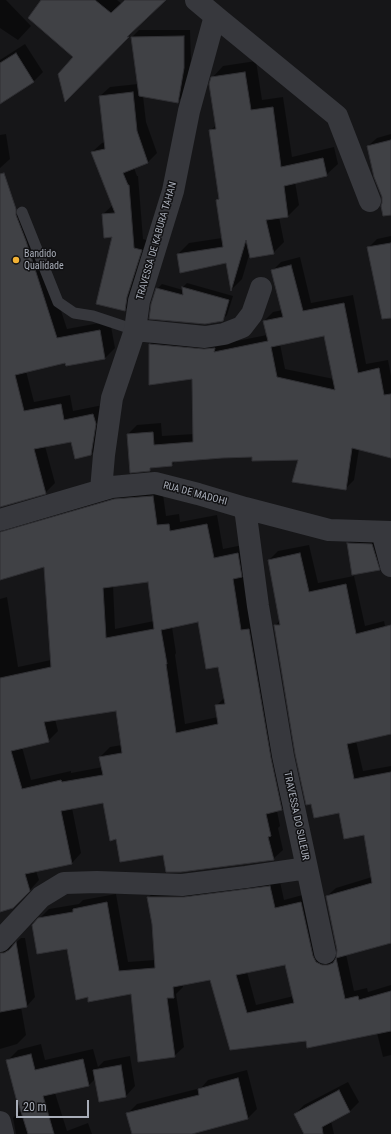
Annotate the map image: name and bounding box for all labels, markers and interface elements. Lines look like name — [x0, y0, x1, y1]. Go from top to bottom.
street label: TRAVESSA DE KABURA TAHAN — [134, 181, 180, 301]
place label: Bandido Qualidade — [24, 248, 64, 272]
marker: Bandido Qualidade — [11, 255, 21, 265]
street label: RUA DE MADOHI — [162, 480, 228, 508]
street label: TRAVESSA DO SULEUR — [281, 771, 311, 861]
scale bar — [18, 1092, 91, 1118]
text: 20 m — [23, 1100, 47, 1114]

